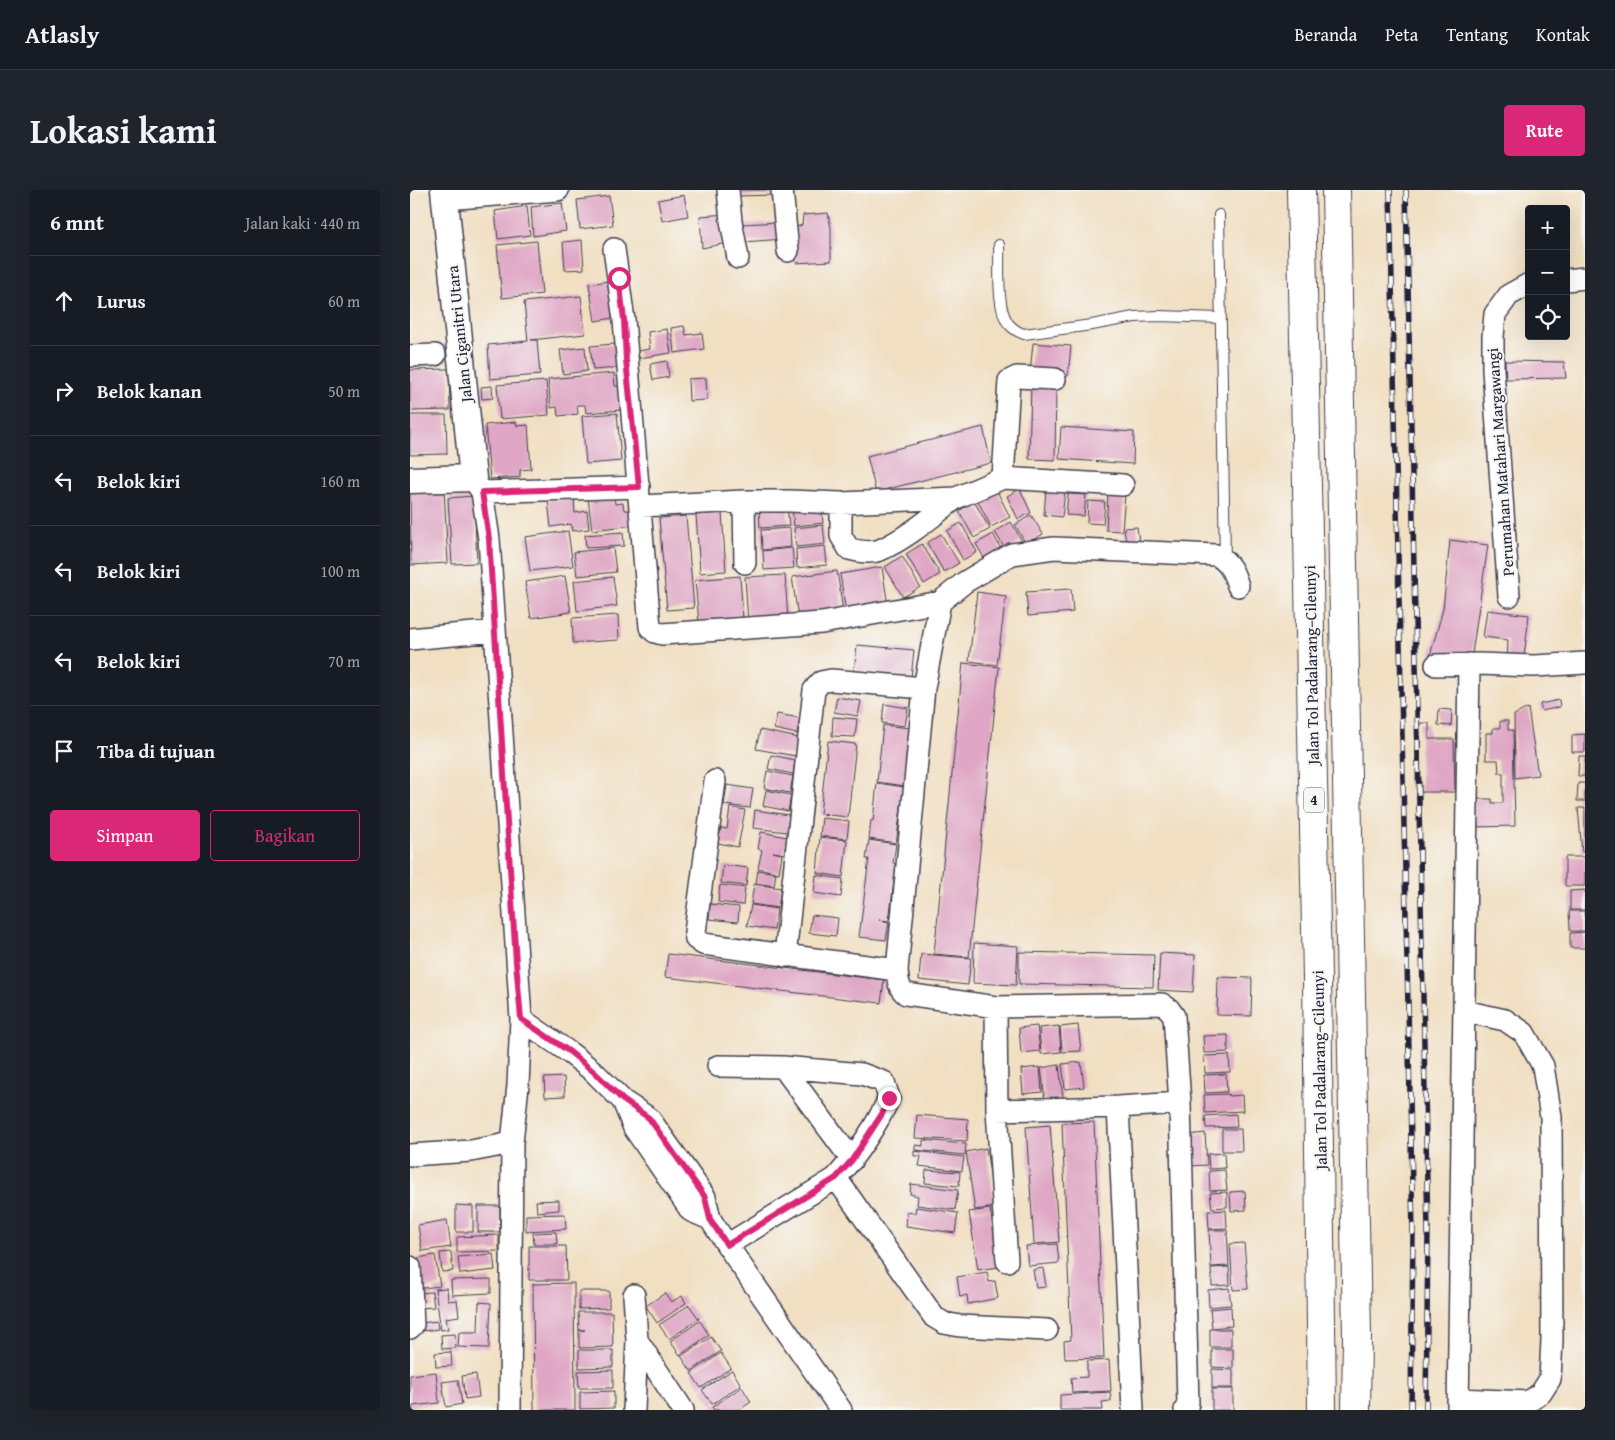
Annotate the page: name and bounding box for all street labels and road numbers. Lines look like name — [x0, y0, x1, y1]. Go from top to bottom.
street label: Jalan Ciganitri Utara — [440, 264, 478, 406]
street label: Perumahan Matahari Margawangi — [1480, 347, 1520, 577]
street label: Jalan Tol Padalarang–Cileunyi — [1297, 564, 1325, 767]
road number: 4 — [1304, 788, 1324, 812]
street label: Jalan Tol Padalarang–Cileunyi — [1305, 969, 1333, 1172]

